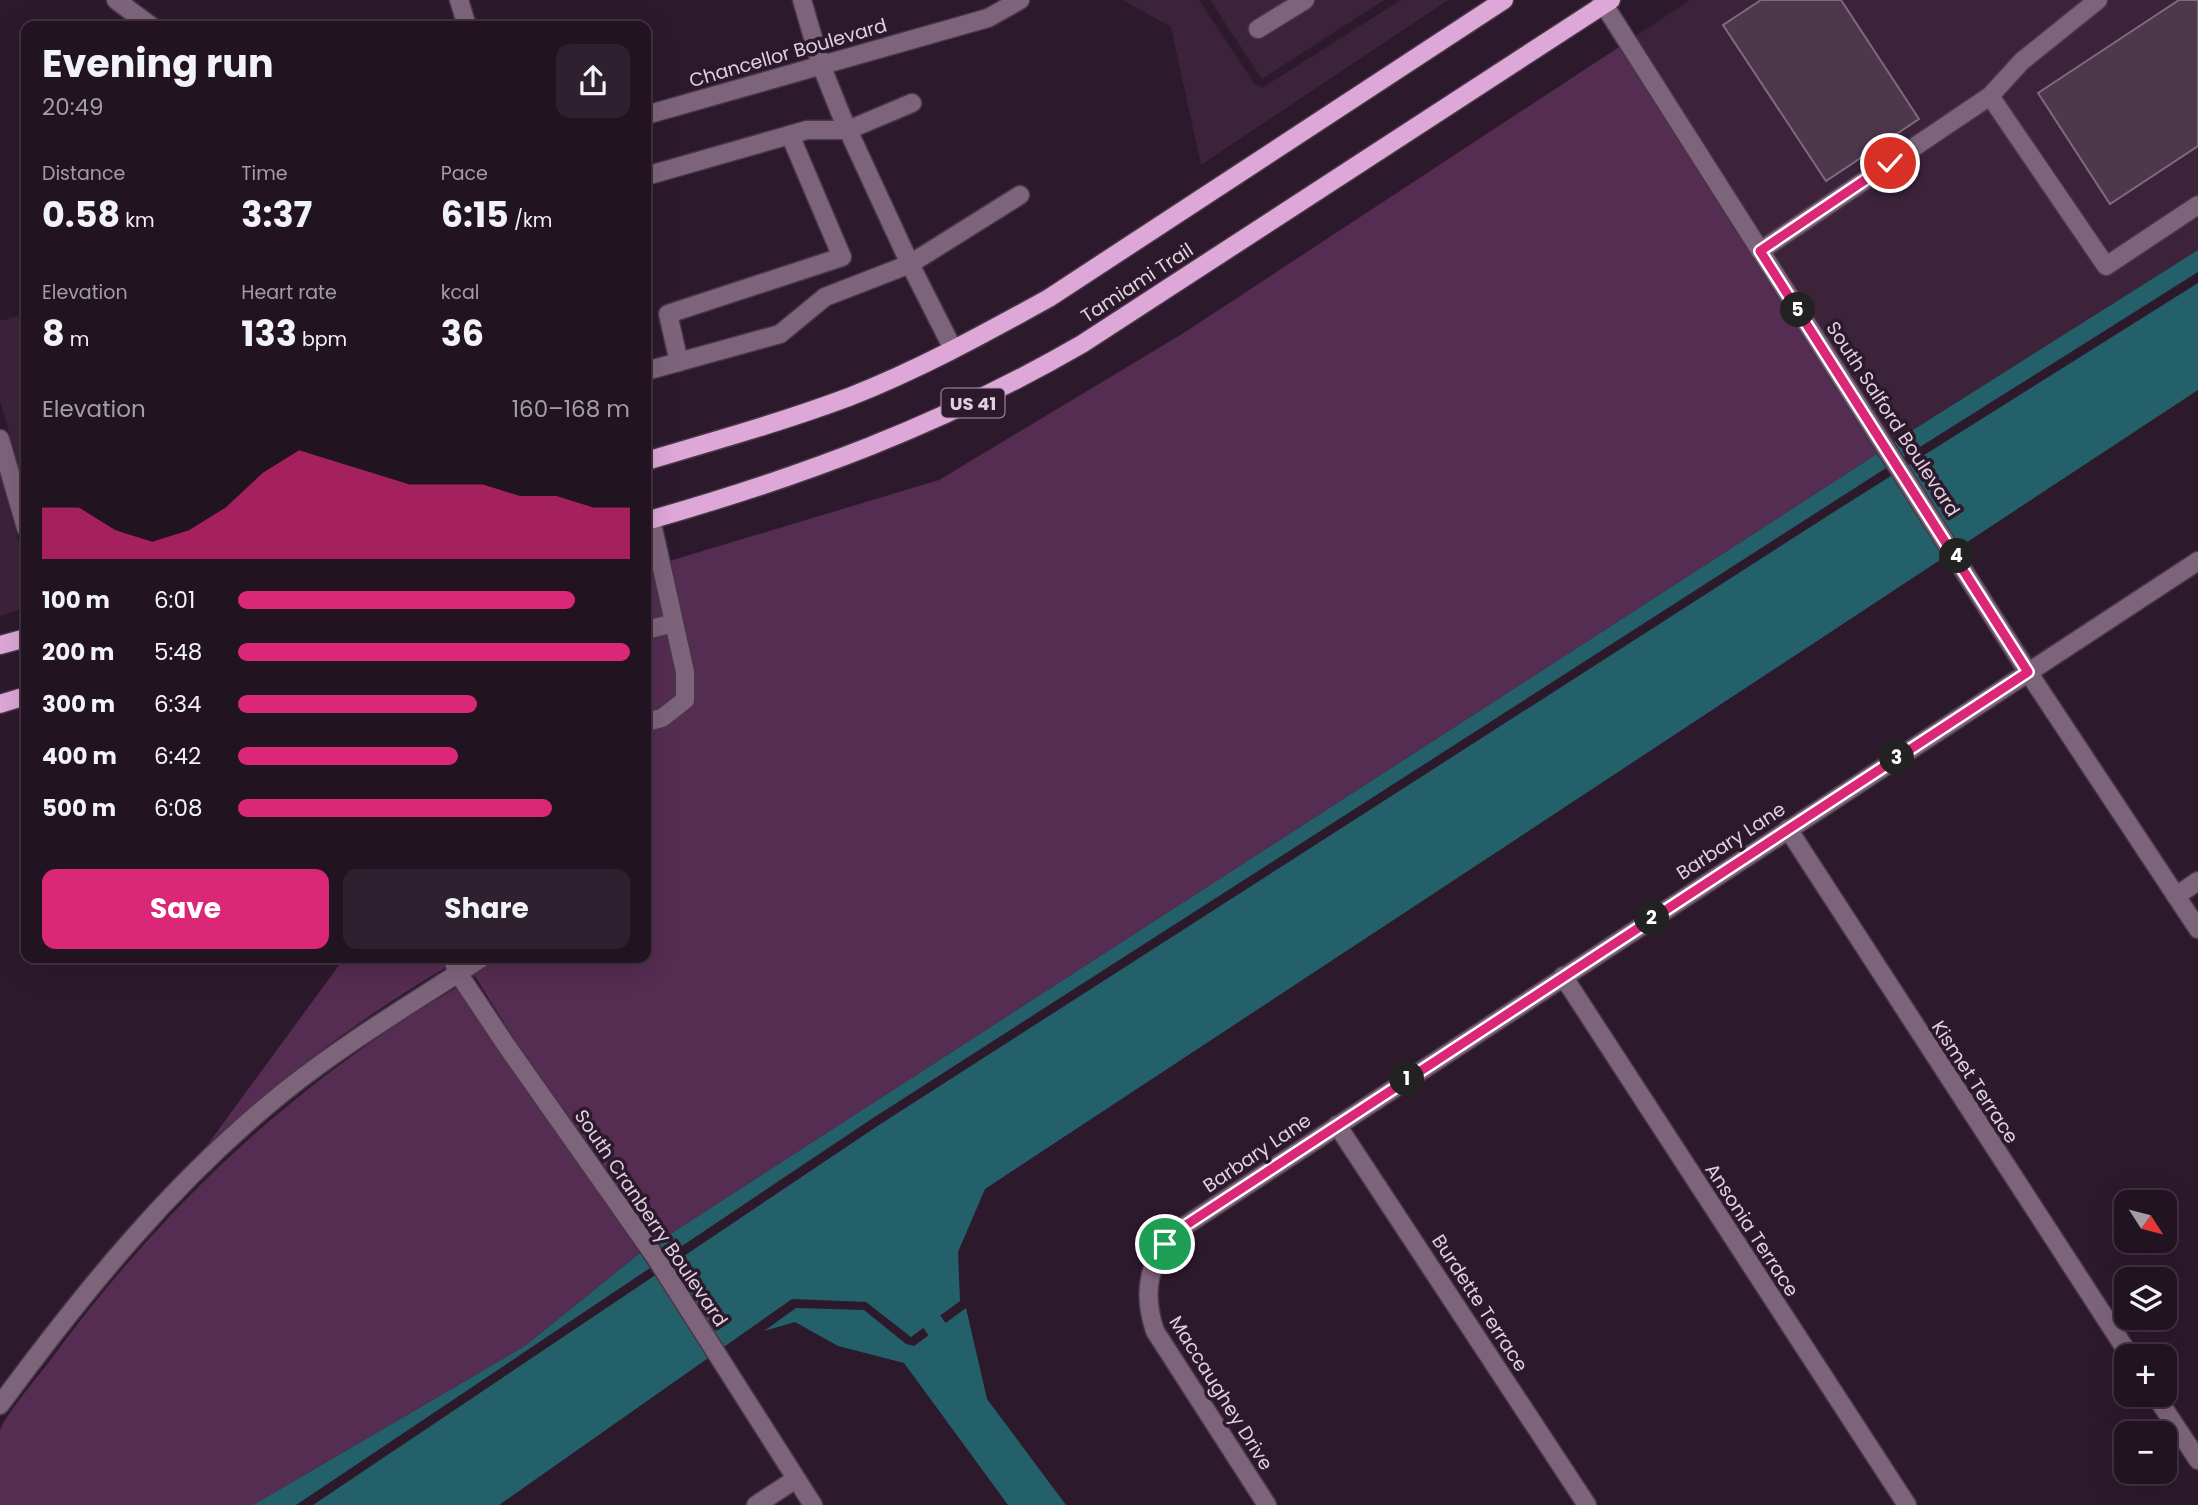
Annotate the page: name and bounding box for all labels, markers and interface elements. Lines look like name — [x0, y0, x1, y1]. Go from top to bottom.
street label: Chancellor Boulevard — [686, 12, 890, 94]
text: Evening run — [42, 37, 274, 90]
button: share — [556, 44, 630, 118]
text: 20:49 — [42, 91, 104, 123]
pin — [1860, 133, 1920, 193]
icon: check — [1871, 144, 1909, 182]
text: Distance — [42, 160, 125, 187]
text: Time — [241, 160, 288, 187]
text: Pace — [441, 160, 488, 187]
text: 0.58 — [42, 190, 120, 239]
text: 3:37 — [241, 190, 312, 239]
text: 6:15 — [441, 190, 509, 239]
text: km — [120, 207, 155, 234]
text: /km — [509, 207, 552, 234]
street label: Tamiami Trail — [1076, 237, 1198, 329]
text: Elevation — [42, 279, 128, 306]
text: Heart rate — [241, 279, 337, 306]
text: kcal — [441, 279, 480, 306]
pin: 5 — [1780, 292, 1815, 328]
text: 5 — [1791, 296, 1804, 323]
text: 8 — [42, 309, 65, 358]
text: 133 — [241, 309, 297, 358]
text: 36 — [441, 309, 484, 358]
street label: South Salford Boulevard — [1820, 316, 1966, 522]
text: m — [65, 326, 89, 353]
text: bpm — [297, 326, 347, 353]
road number: US 41 — [942, 388, 1004, 418]
text: Elevation — [42, 393, 146, 425]
text: 160–168 m — [512, 393, 630, 425]
pin: 4 — [1940, 538, 1974, 574]
text: 4 — [1950, 542, 1963, 569]
text: 100 m — [42, 584, 110, 616]
text: 6:01 — [154, 584, 195, 616]
text: 200 m — [42, 636, 114, 668]
text: 5:48 — [154, 636, 202, 668]
text: 300 m — [42, 688, 115, 720]
text: 6:34 — [154, 688, 202, 720]
text: 400 m — [42, 740, 117, 772]
text: 6:42 — [154, 740, 201, 772]
pin: 3 — [1880, 740, 1914, 776]
text: 3 — [1891, 744, 1902, 771]
text: 500 m — [42, 792, 116, 824]
text: 6:08 — [154, 792, 202, 824]
street label: Barbary Lane — [1671, 796, 1791, 886]
button: Save — [42, 869, 329, 949]
button: Share — [343, 869, 630, 949]
pin: 2 — [1634, 900, 1670, 936]
text: 2 — [1646, 904, 1657, 931]
street label: Kismet Terrace — [1925, 1015, 2025, 1149]
pin: 1 — [1390, 1062, 1424, 1096]
text: 1 — [1403, 1065, 1410, 1092]
street label: South Cranberry Boulevard — [568, 1104, 734, 1332]
street label: Barbary Lane — [1198, 1107, 1316, 1199]
street label: Ansonia Terrace — [1699, 1158, 1805, 1302]
north arrow — [2114, 1190, 2177, 1253]
map controls — [2114, 1190, 2177, 1484]
pin — [1135, 1214, 1195, 1274]
icon: arrive — [1146, 1225, 1184, 1263]
street label: Burdette Terrace — [1425, 1229, 1535, 1377]
button: layers — [2114, 1267, 2177, 1330]
street label: Maccaughey Drive — [1163, 1311, 1279, 1475]
button: + — [2114, 1344, 2177, 1407]
button: − — [2114, 1421, 2177, 1484]

